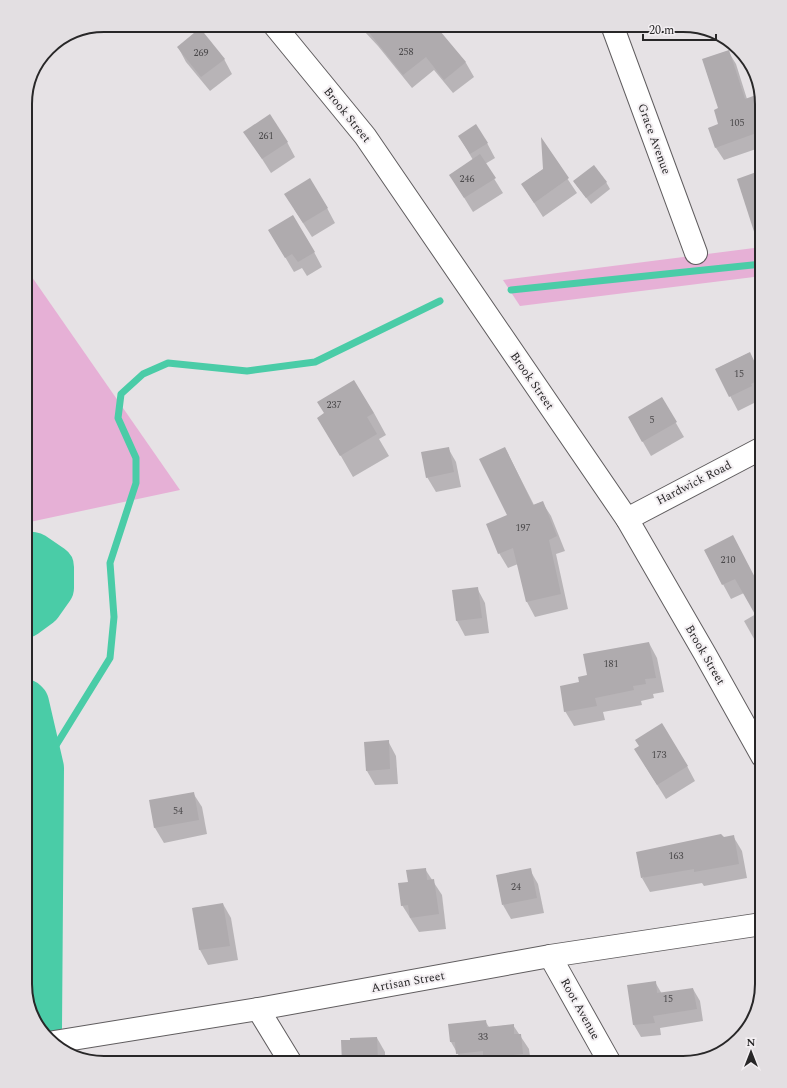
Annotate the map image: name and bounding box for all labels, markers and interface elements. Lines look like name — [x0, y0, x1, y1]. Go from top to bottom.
scale bar — [643, 16, 716, 42]
text: 20 m — [649, 21, 674, 40]
house number: 258 — [399, 44, 414, 60]
house number: 269 — [194, 45, 209, 61]
street label: Brook Street — [319, 83, 375, 147]
street label: Grace Avenue — [632, 101, 676, 177]
house number: 105 — [730, 115, 745, 131]
house number: 261 — [259, 128, 274, 144]
house number: 246 — [460, 171, 475, 187]
street label: Brook Street — [505, 348, 559, 414]
house number: 15 — [734, 366, 744, 382]
house number: 237 — [327, 397, 342, 413]
house number: 5 — [650, 412, 655, 428]
street label: Hardwick Road — [653, 456, 735, 510]
house number: 197 — [516, 520, 531, 536]
house number: 210 — [721, 552, 736, 568]
street label: Brook Street — [680, 621, 730, 689]
house number: 181 — [604, 656, 619, 672]
house number: 173 — [652, 747, 667, 763]
house number: 54 — [173, 803, 183, 819]
house number: 163 — [669, 848, 684, 864]
house number: 24 — [511, 879, 521, 895]
street label: Artisan Street — [370, 966, 446, 998]
street label: Root Avenue — [555, 975, 605, 1043]
house number: 15 — [663, 991, 673, 1007]
house number: 33 — [478, 1029, 488, 1045]
north arrow — [731, 1032, 771, 1072]
text: N — [747, 1034, 756, 1051]

